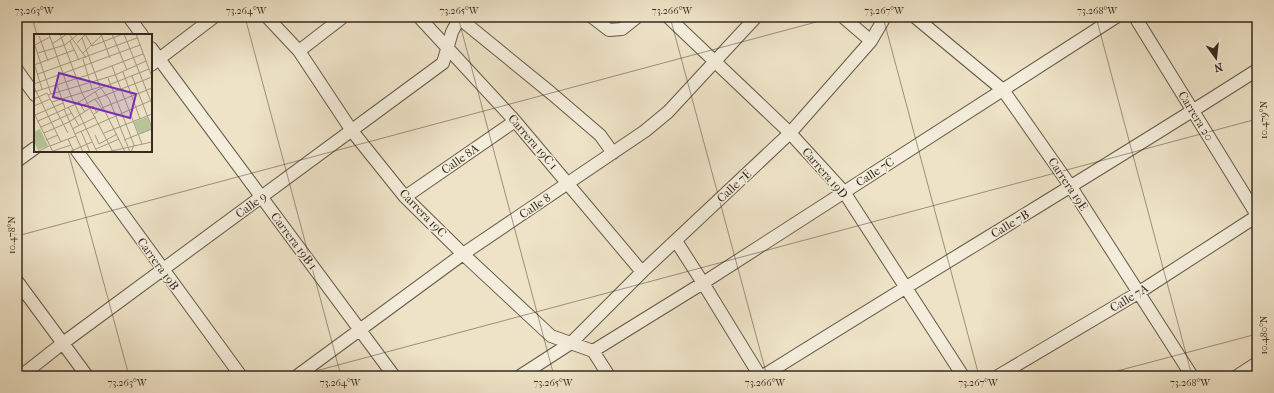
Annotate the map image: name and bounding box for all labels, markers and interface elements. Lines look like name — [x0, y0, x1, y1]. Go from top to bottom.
text: 73.263°W — [15, 5, 55, 17]
text: 73.264°W — [226, 5, 268, 17]
text: 73.265°W — [439, 5, 480, 17]
text: 73.266°W — [652, 5, 693, 17]
text: 73.267°W — [864, 5, 905, 17]
text: 73.268°W — [1077, 5, 1118, 17]
inset map — [34, 34, 152, 152]
north arrow — [1196, 38, 1236, 78]
text: N — [1212, 60, 1224, 75]
street label: Carrera 20 — [1175, 89, 1217, 143]
text: 10.479°N — [1258, 101, 1270, 139]
street label: Carrera 19C 1 — [505, 112, 561, 172]
street label: Calle 8A — [439, 141, 482, 177]
street label: Carrera 19D — [799, 145, 851, 201]
street label: Calle 7C — [853, 155, 897, 189]
street label: Carrera 19E — [1045, 155, 1091, 213]
street label: Calle 7E — [714, 167, 754, 205]
street label: Carrera 19C — [397, 186, 449, 240]
street label: Calle 9 — [233, 189, 269, 221]
street label: Calle 8 — [517, 190, 553, 222]
street label: Calle 7B — [988, 207, 1032, 241]
street label: Carrera 19B 1 — [268, 210, 320, 272]
text: 10.478°N — [6, 216, 18, 254]
street label: Carrera 19B — [134, 235, 182, 293]
street label: Calle 7A — [1107, 281, 1151, 315]
text: 10.480°N — [1258, 315, 1270, 354]
text: 73.263°W — [108, 377, 148, 389]
text: 73.264°W — [320, 377, 362, 389]
text: 73.265°W — [533, 377, 574, 389]
text: 73.266°W — [745, 377, 786, 389]
text: 73.267°W — [958, 377, 999, 389]
text: 73.268°W — [1170, 377, 1211, 389]

